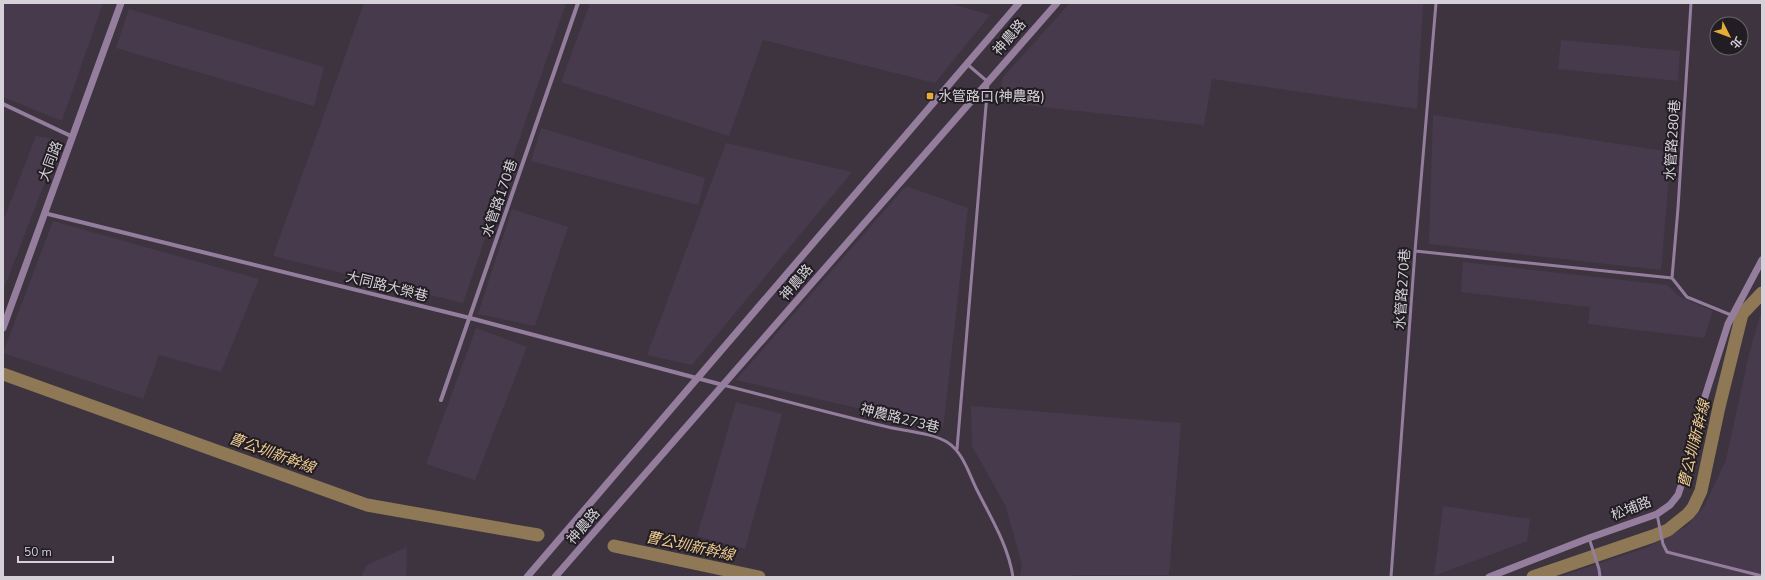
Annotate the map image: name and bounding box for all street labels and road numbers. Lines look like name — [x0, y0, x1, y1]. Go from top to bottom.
street label: 神農路 — [988, 15, 1030, 59]
street label: 水管路280巷 — [1660, 99, 1685, 181]
street label: 大同路 — [34, 138, 67, 184]
street label: 水管路170巷 — [477, 157, 522, 240]
street label: 水管路270巷 — [1390, 248, 1415, 330]
street label: 神農路 — [775, 260, 817, 304]
street label: 大同路大榮巷 — [344, 267, 430, 306]
street label: 神農路273巷 — [858, 399, 942, 438]
street label: 松埔路 — [1608, 492, 1654, 525]
street label: 神農路 — [562, 504, 604, 548]

